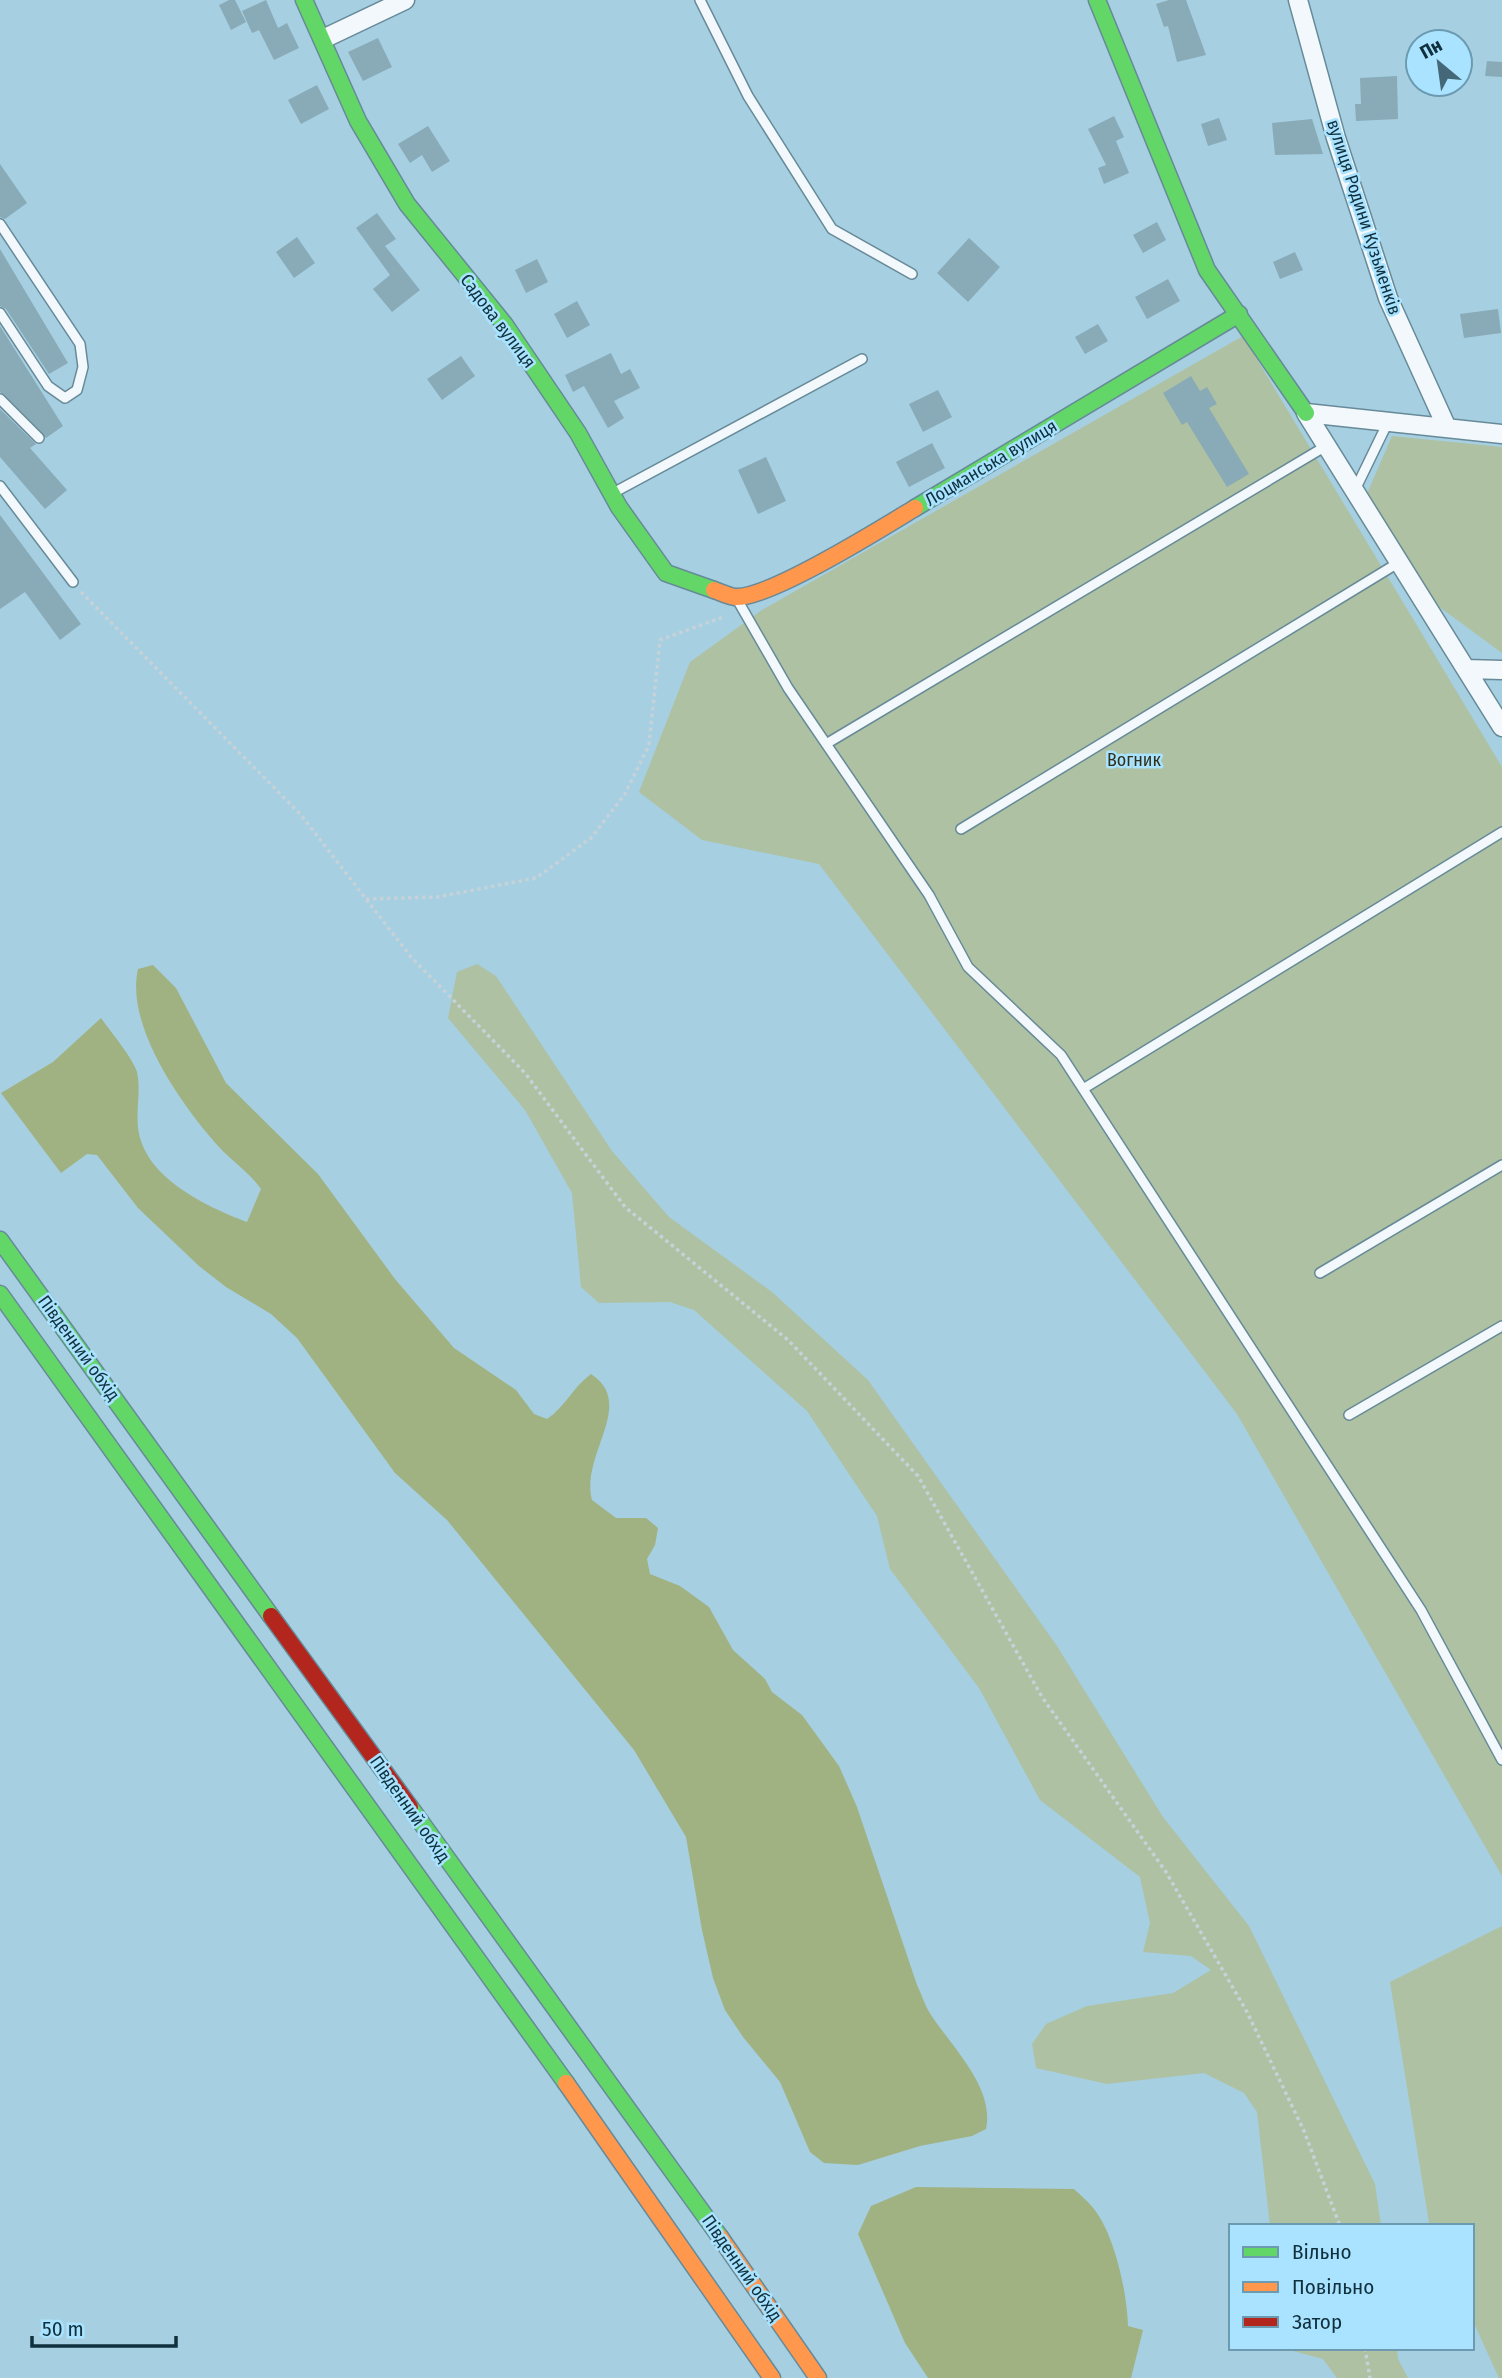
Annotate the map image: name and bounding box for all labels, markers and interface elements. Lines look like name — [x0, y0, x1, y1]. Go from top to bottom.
north arrow — [1404, 28, 1474, 98]
text: Пн — [1416, 33, 1446, 64]
street label: вулиця Родини Кузьменків — [1322, 117, 1406, 317]
street label: Садова вулиця — [455, 270, 541, 372]
street label: Лоцманська вулиця — [921, 415, 1061, 511]
park label: Вогник — [1107, 749, 1162, 771]
street label: Південний обхід — [33, 1291, 125, 1405]
street label: Південний обхід — [365, 1751, 455, 1867]
street label: Південний обхід — [697, 2210, 787, 2326]
legend — [1229, 2224, 1474, 2350]
text: Вільно — [1292, 2239, 1352, 2265]
text: Повільно — [1292, 2274, 1374, 2300]
scale bar — [32, 2304, 175, 2348]
text: Затор — [1292, 2309, 1342, 2335]
text: 50 m — [42, 2316, 84, 2342]

